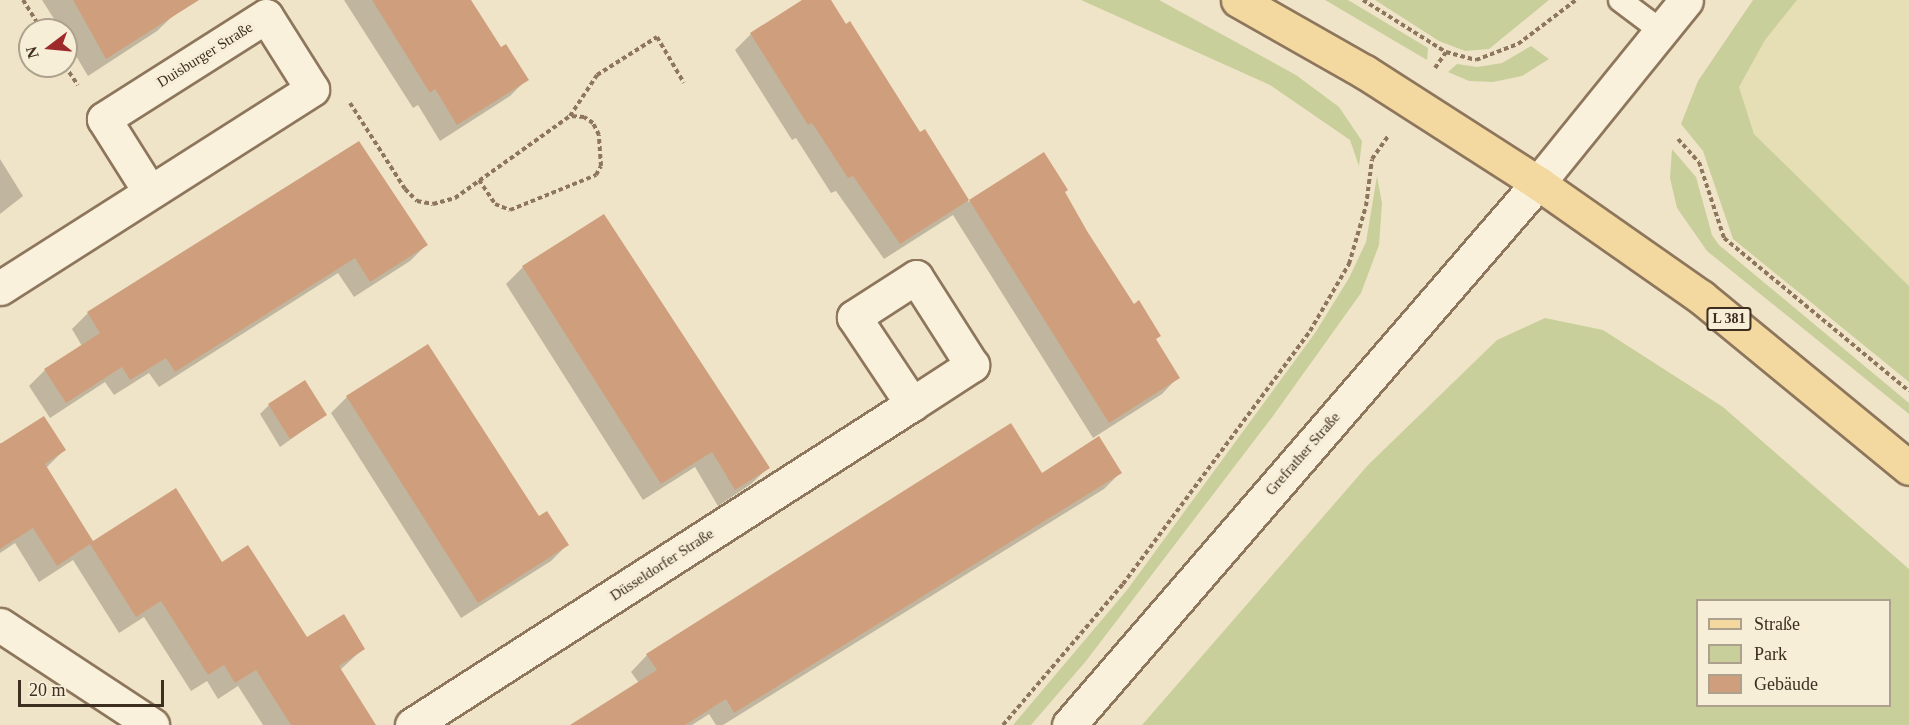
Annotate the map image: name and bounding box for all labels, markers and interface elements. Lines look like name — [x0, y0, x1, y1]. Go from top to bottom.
north arrow — [18, 18, 78, 78]
street label: Duisburger Straße — [154, 18, 256, 92]
text: N — [22, 45, 42, 60]
road number: L 381 — [1705, 308, 1753, 330]
street label: Grefrather Straße — [1262, 409, 1344, 499]
street label: Düsseldorfer Straße — [607, 525, 717, 605]
legend — [1696, 599, 1891, 707]
text: Straße — [1754, 614, 1800, 634]
text: Park — [1754, 644, 1787, 664]
scale bar — [21, 668, 166, 706]
text: Gebäude — [1754, 674, 1818, 694]
text: 20 m — [29, 680, 66, 700]

